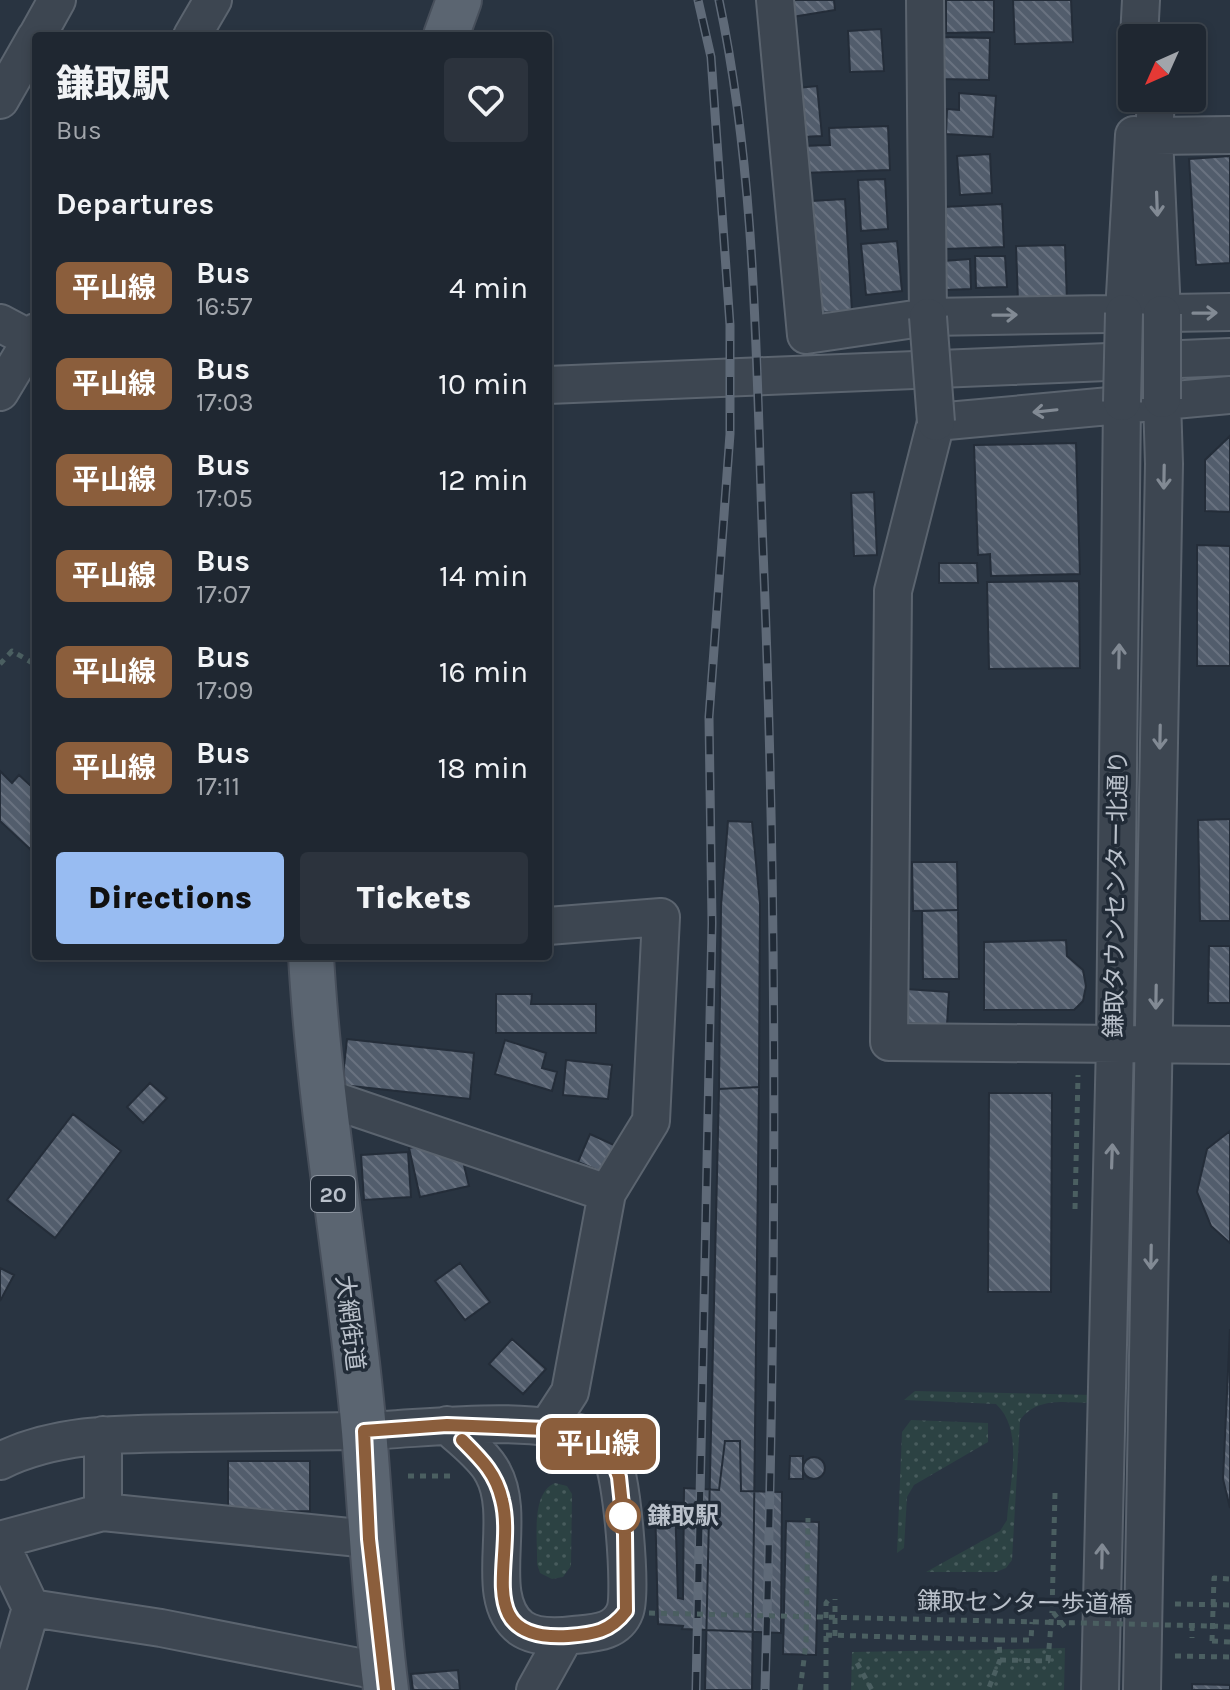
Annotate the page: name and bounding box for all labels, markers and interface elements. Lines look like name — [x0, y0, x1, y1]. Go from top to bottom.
north arrow — [1118, 24, 1206, 112]
map controls — [1118, 24, 1206, 112]
button: heart — [444, 58, 528, 142]
text: 鎌取駅 — [56, 62, 170, 107]
text: Bus — [56, 115, 102, 146]
text: Departures — [56, 186, 214, 222]
one-way arrow — [1150, 190, 1165, 217]
text: Bus — [196, 255, 250, 291]
text: 4 min — [449, 270, 528, 306]
text: 平山線 — [72, 271, 156, 304]
text: 16:57 — [196, 291, 252, 322]
one-way arrow — [1191, 305, 1218, 320]
one-way arrow — [991, 307, 1018, 323]
text: Bus — [196, 351, 250, 387]
text: 10 min — [438, 366, 528, 402]
text: 平山線 — [72, 367, 156, 400]
text: 17:03 — [196, 387, 254, 418]
one-way arrow — [1032, 403, 1059, 418]
text: Bus — [196, 447, 250, 483]
text: 12 min — [438, 462, 528, 498]
text: 平山線 — [72, 463, 156, 496]
one-way arrow — [1156, 463, 1172, 490]
text: 17:05 — [196, 483, 253, 514]
text: Bus — [196, 543, 250, 579]
text: 14 min — [439, 558, 528, 594]
text: 平山線 — [72, 559, 156, 592]
text: 17:07 — [196, 579, 250, 610]
text: Bus — [196, 639, 250, 675]
one-way arrow — [1111, 643, 1127, 670]
text: 16 min — [439, 654, 528, 690]
text: 平山線 — [72, 655, 156, 688]
text: 17:09 — [196, 675, 253, 706]
one-way arrow — [1152, 723, 1168, 750]
text: Bus — [196, 735, 250, 771]
text: 18 min — [437, 750, 528, 786]
street label: 鎌取タウンセンター北通り — [1099, 750, 1133, 1038]
text: 平山線 — [72, 751, 156, 784]
text: 17:11 — [196, 771, 240, 802]
button: Directions — [56, 852, 284, 944]
button: Tickets — [300, 852, 528, 944]
one-way arrow — [1148, 983, 1164, 1010]
one-way arrow — [1104, 1143, 1119, 1170]
road number: 20 — [311, 1176, 355, 1212]
one-way arrow — [1143, 1243, 1159, 1270]
street label: 大網街道 — [330, 1274, 370, 1372]
line badge: 平山線 — [552, 1418, 644, 1470]
text: 平山線 — [556, 1427, 640, 1460]
marker: 鎌取駅 — [606, 1499, 640, 1533]
place label: 鎌取駅 — [647, 1502, 719, 1530]
one-way arrow — [1095, 1543, 1110, 1570]
street label: 鎌取センター歩道橋 — [917, 1587, 1133, 1619]

